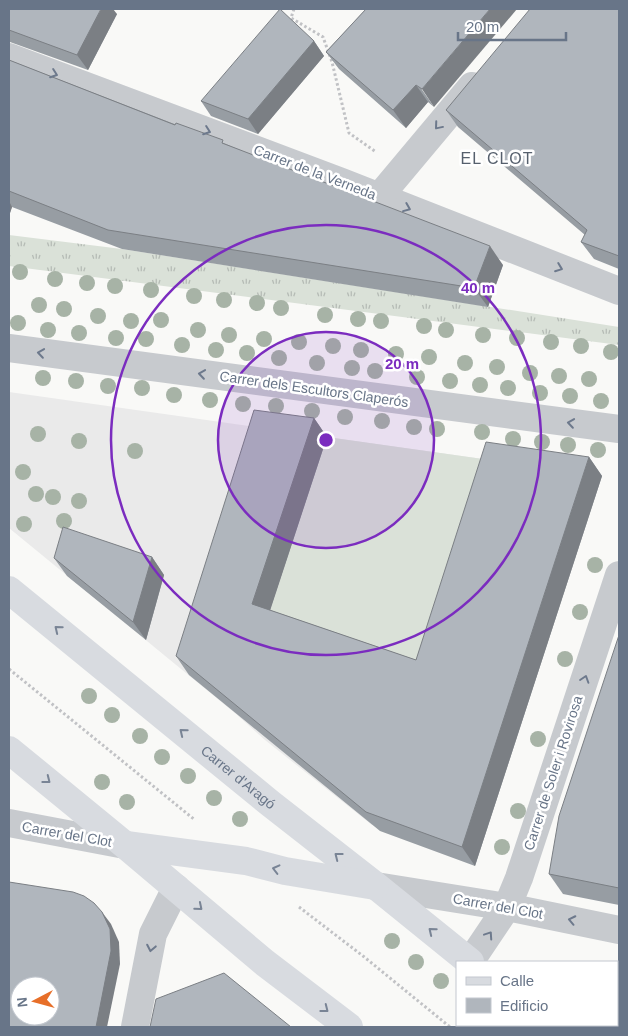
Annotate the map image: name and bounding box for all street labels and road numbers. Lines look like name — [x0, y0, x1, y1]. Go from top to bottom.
street label: Carrer de la Verneda — [251, 141, 379, 203]
street label: Carrer dels Escultors Claperós — [219, 368, 409, 410]
street label: Carrer de Soler i Rovirosa — [520, 693, 586, 852]
street label: Carrer d'Aragó — [198, 742, 279, 813]
street label: Carrer del Clot — [21, 818, 113, 850]
street label: Carrer del Clot — [452, 890, 544, 922]

